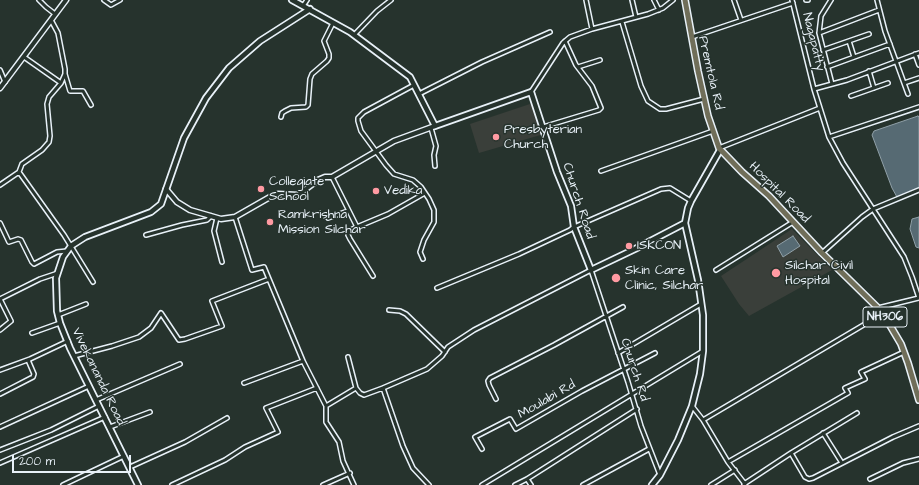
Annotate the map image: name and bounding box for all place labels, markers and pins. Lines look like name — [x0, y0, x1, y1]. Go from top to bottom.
place label: Presbyterian Church — [504, 122, 582, 153]
marker: Presbyterian Church — [491, 132, 501, 142]
place label: Collegiate School — [269, 174, 324, 205]
place label: Vedika — [384, 183, 422, 199]
marker: Collegiate School — [256, 184, 266, 194]
marker: Vedika — [371, 186, 381, 196]
place label: Ramkrishna Mission Silchar — [278, 207, 366, 238]
marker: Ramkrishna Mission Silchar — [265, 217, 275, 227]
place label: ISKCON — [637, 238, 681, 254]
marker: ISKCON — [624, 241, 634, 251]
place label: Silchar Civil Hospital — [785, 258, 853, 289]
place label: Skin Care Clinic, Silchar — [625, 263, 703, 294]
marker: Silchar Civil Hospital — [770, 267, 782, 279]
marker: Skin Care Clinic, Silchar — [610, 272, 622, 284]

